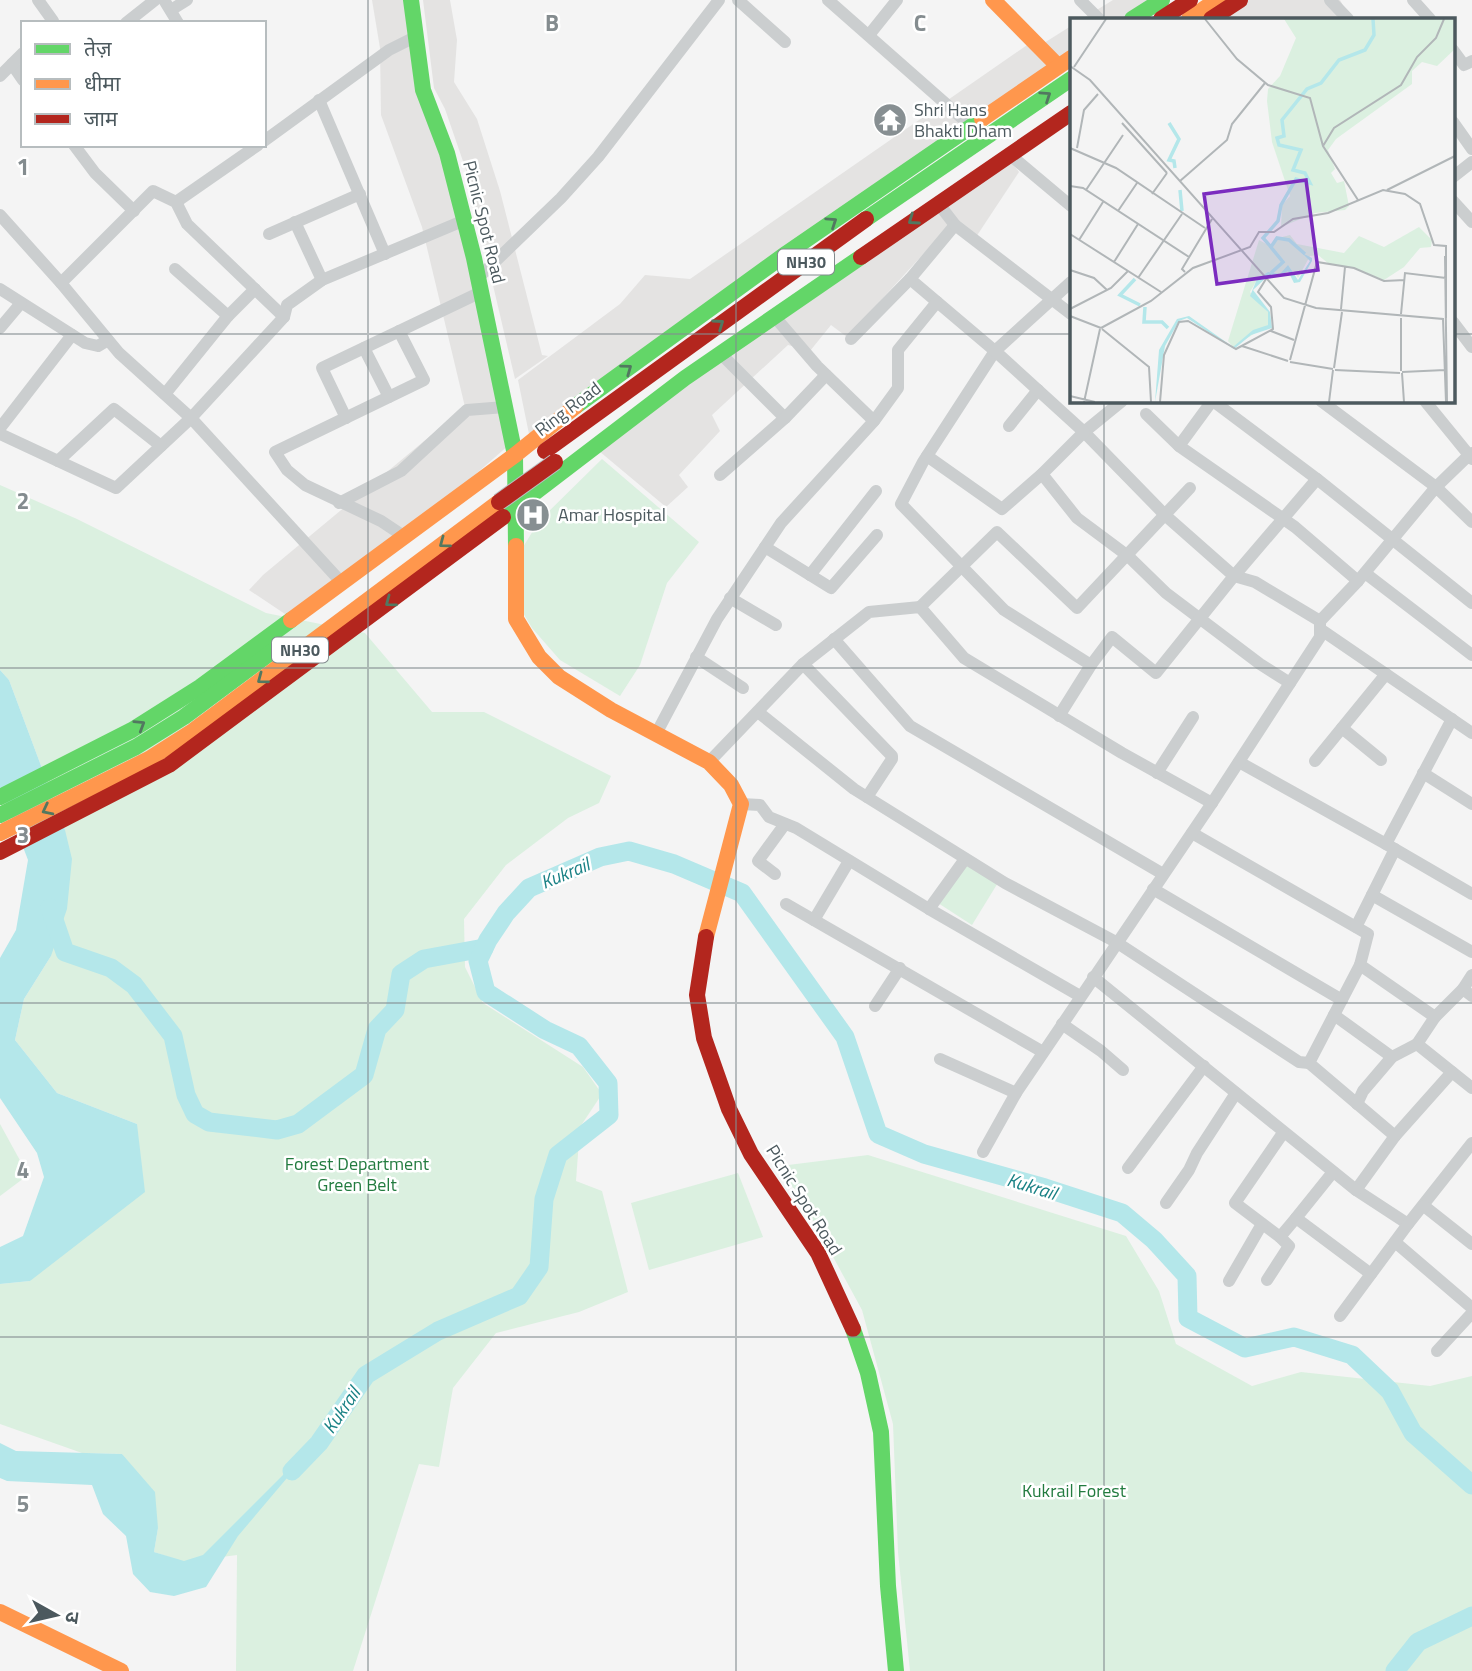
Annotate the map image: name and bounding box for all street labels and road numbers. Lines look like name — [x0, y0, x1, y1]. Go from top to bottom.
street label: Picnic Spot Road — [456, 158, 513, 286]
road number: NH30 — [778, 250, 834, 274]
street label: Ring Road — [529, 375, 607, 443]
road number: NH30 — [272, 638, 328, 663]
street label: Picnic Spot Road — [760, 1139, 849, 1260]

